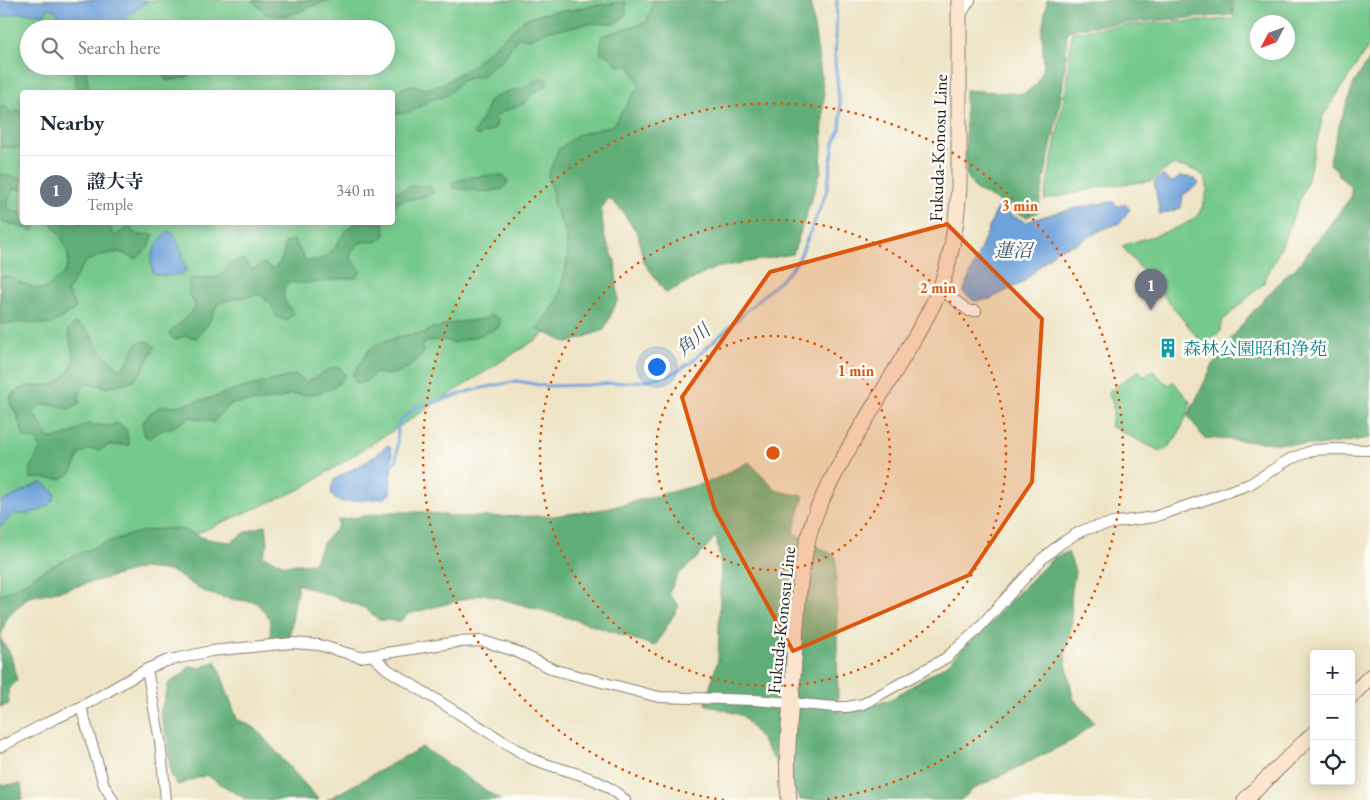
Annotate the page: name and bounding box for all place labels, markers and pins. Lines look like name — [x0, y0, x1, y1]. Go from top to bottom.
pin: 1 — [1135, 269, 1167, 310]
building icon: 森林公園昭和浄苑 — [1157, 337, 1179, 359]
place label: 森林公園昭和浄苑 — [1183, 337, 1327, 360]
centre of rings — [764, 444, 782, 462]

